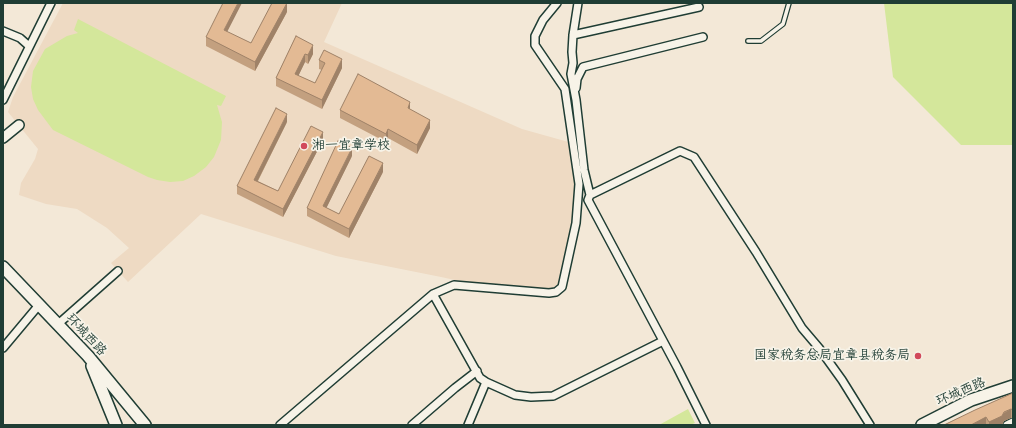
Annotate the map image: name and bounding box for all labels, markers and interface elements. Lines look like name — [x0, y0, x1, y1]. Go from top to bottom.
place label: 湘一宜章学校 — [312, 138, 390, 154]
marker: 湘一宜章学校 — [299, 141, 309, 151]
street label: 环城西路 — [63, 311, 109, 359]
place label: 国家税务总局宜章县税务局 — [754, 348, 910, 364]
marker: 国家税务总局宜章县税务局 — [913, 351, 923, 361]
street label: 环城西路 — [934, 375, 988, 409]

